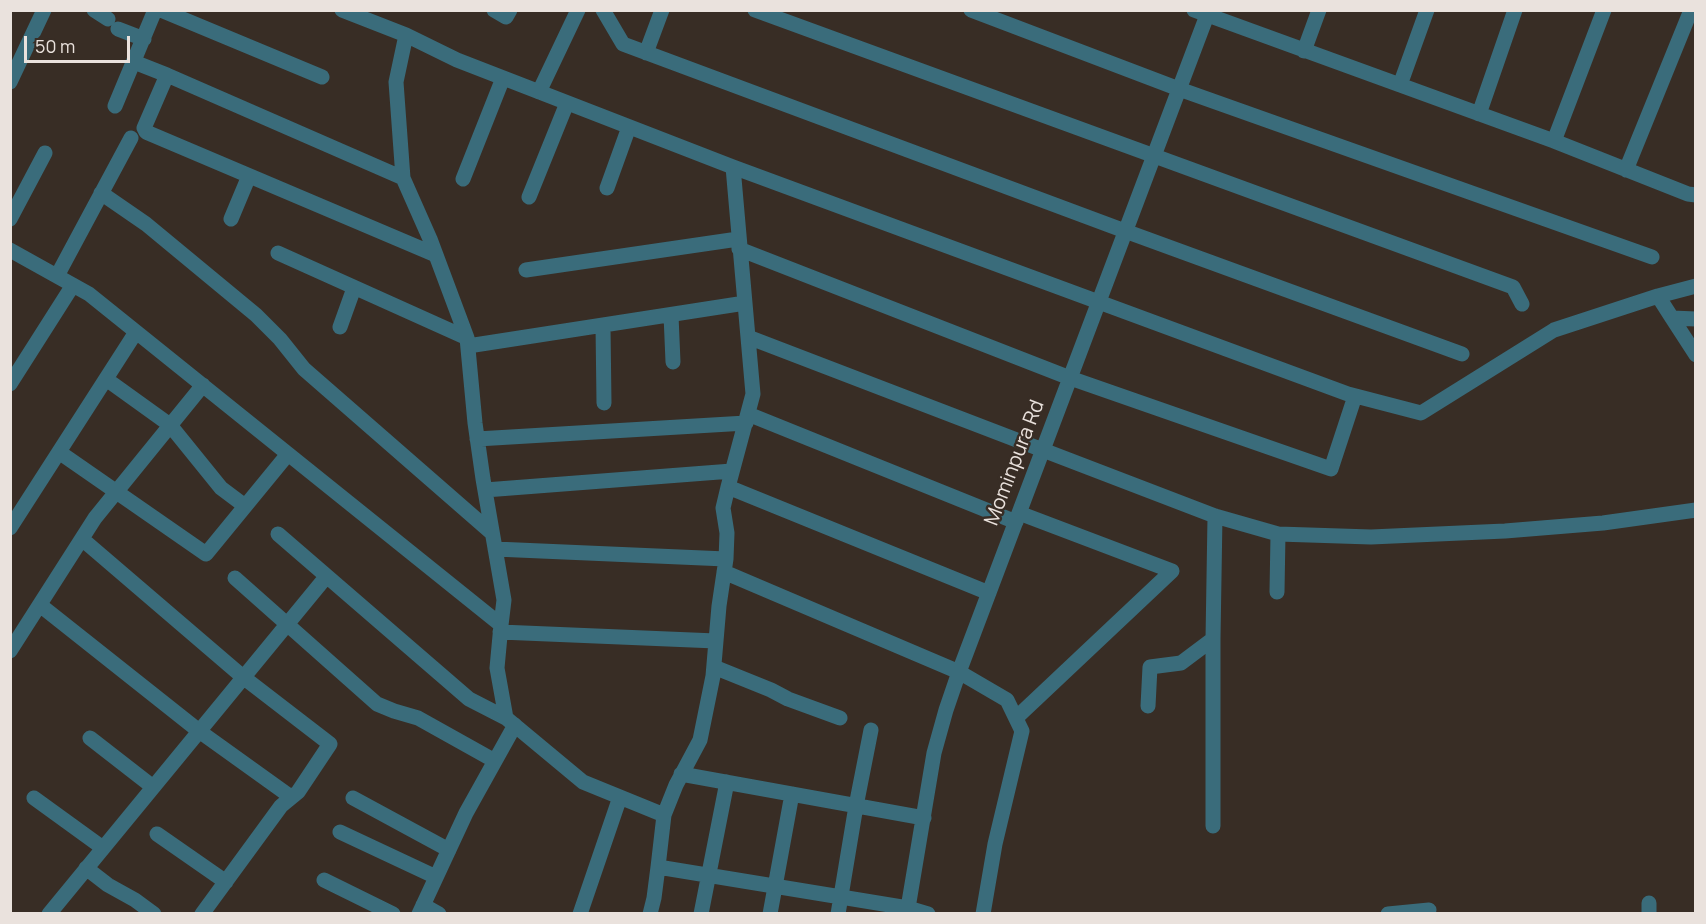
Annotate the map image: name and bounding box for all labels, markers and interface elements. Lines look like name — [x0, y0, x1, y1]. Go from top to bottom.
scale bar — [27, 24, 134, 62]
text: 50 m — [35, 34, 75, 58]
street label: Mominpura Rd — [980, 397, 1050, 529]

